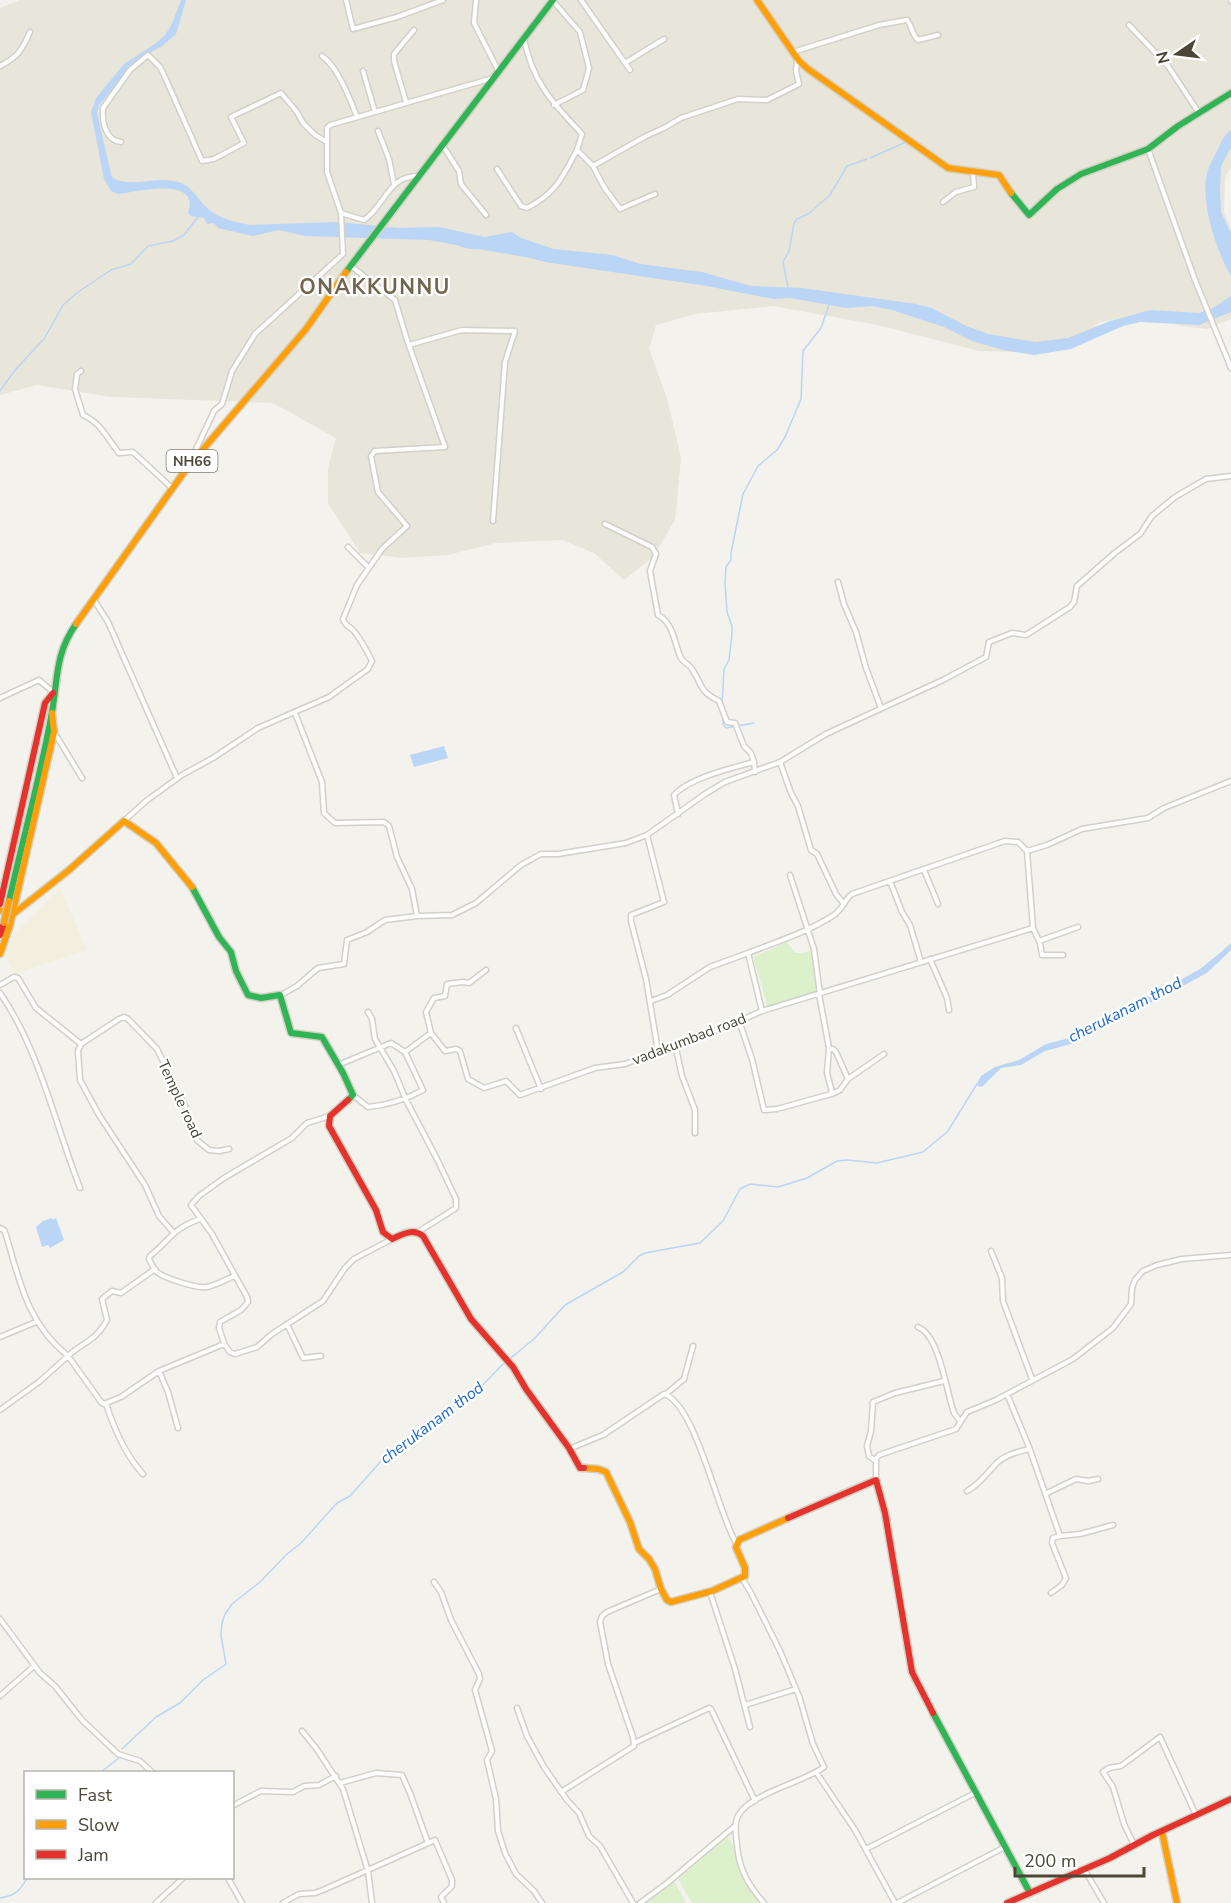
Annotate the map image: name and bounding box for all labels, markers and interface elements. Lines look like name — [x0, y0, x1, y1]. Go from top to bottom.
north arrow — [1147, 24, 1207, 84]
text: N — [1151, 49, 1176, 66]
district label: ONAKKUNNU — [299, 273, 451, 301]
road number: NH66 — [166, 450, 218, 472]
water label: cherukanam thod — [1065, 972, 1186, 1048]
street label: vadakumbad road — [629, 1008, 749, 1070]
street label: Temple road — [153, 1057, 207, 1141]
water label: cherukanam thod — [376, 1376, 489, 1469]
legend — [24, 1771, 234, 1879]
text: Fast — [78, 1783, 113, 1807]
text: Slow — [78, 1813, 119, 1837]
scale bar — [1015, 1840, 1144, 1878]
text: Jam — [77, 1843, 109, 1867]
text: 200 m — [1024, 1849, 1076, 1873]

